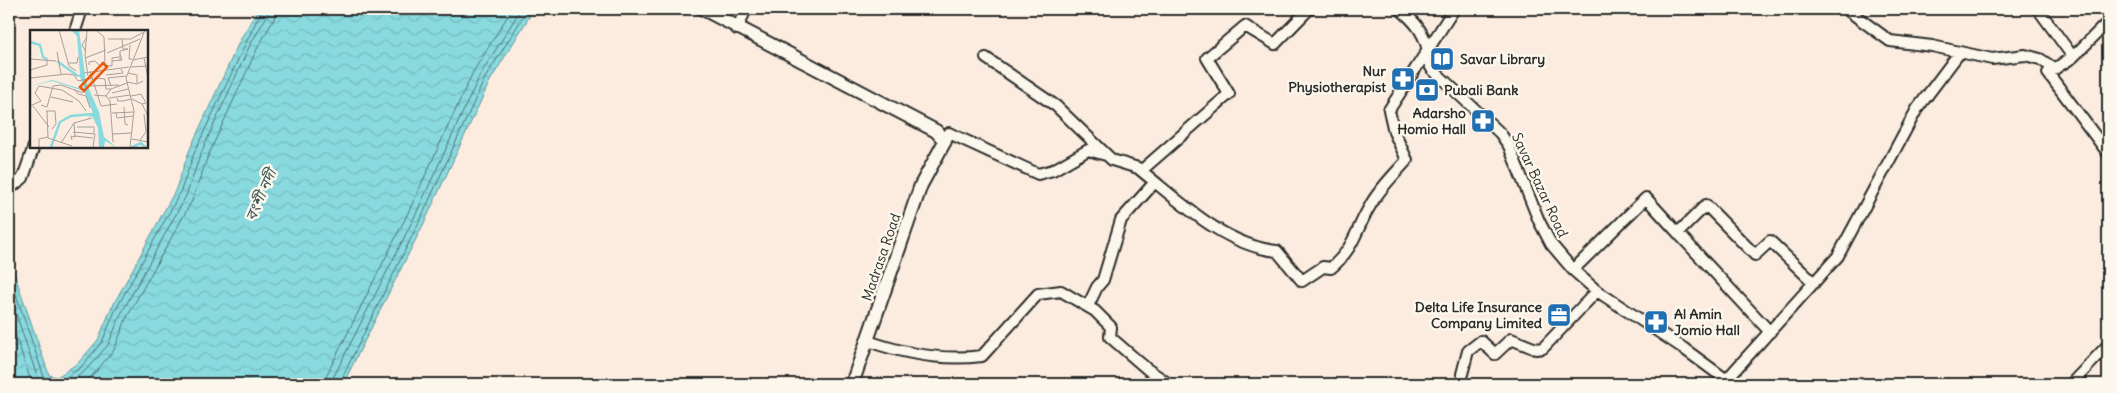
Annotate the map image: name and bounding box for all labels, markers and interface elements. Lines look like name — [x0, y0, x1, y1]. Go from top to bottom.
inset map — [30, 30, 148, 148]
library icon: Savar Library — [1429, 46, 1455, 72]
place label: Savar Library — [1460, 50, 1545, 68]
place label: Nur Physiotherapist — [1288, 62, 1386, 96]
pharmacy icon: Nur Physiotherapist — [1390, 66, 1416, 92]
bank icon: Pubali Bank — [1414, 77, 1440, 103]
place label: Pubali Bank — [1444, 81, 1518, 99]
place label: Adarsho Homio Hall — [1397, 104, 1466, 138]
pharmacy icon: Adarsho Homio Hall — [1470, 108, 1496, 134]
street label: Savar Bazar Road — [1508, 130, 1572, 240]
water label: বংশী নদী — [241, 163, 282, 224]
street label: Madrasa Road — [858, 211, 904, 303]
place label: Delta Life Insurance Company Limited — [1415, 298, 1543, 332]
office icon: Delta Life Insurance Company Limited — [1546, 302, 1572, 328]
place label: Al Amin Jomio Hall — [1674, 305, 1740, 339]
pharmacy icon: Al Amin Jomio Hall — [1643, 309, 1669, 335]

